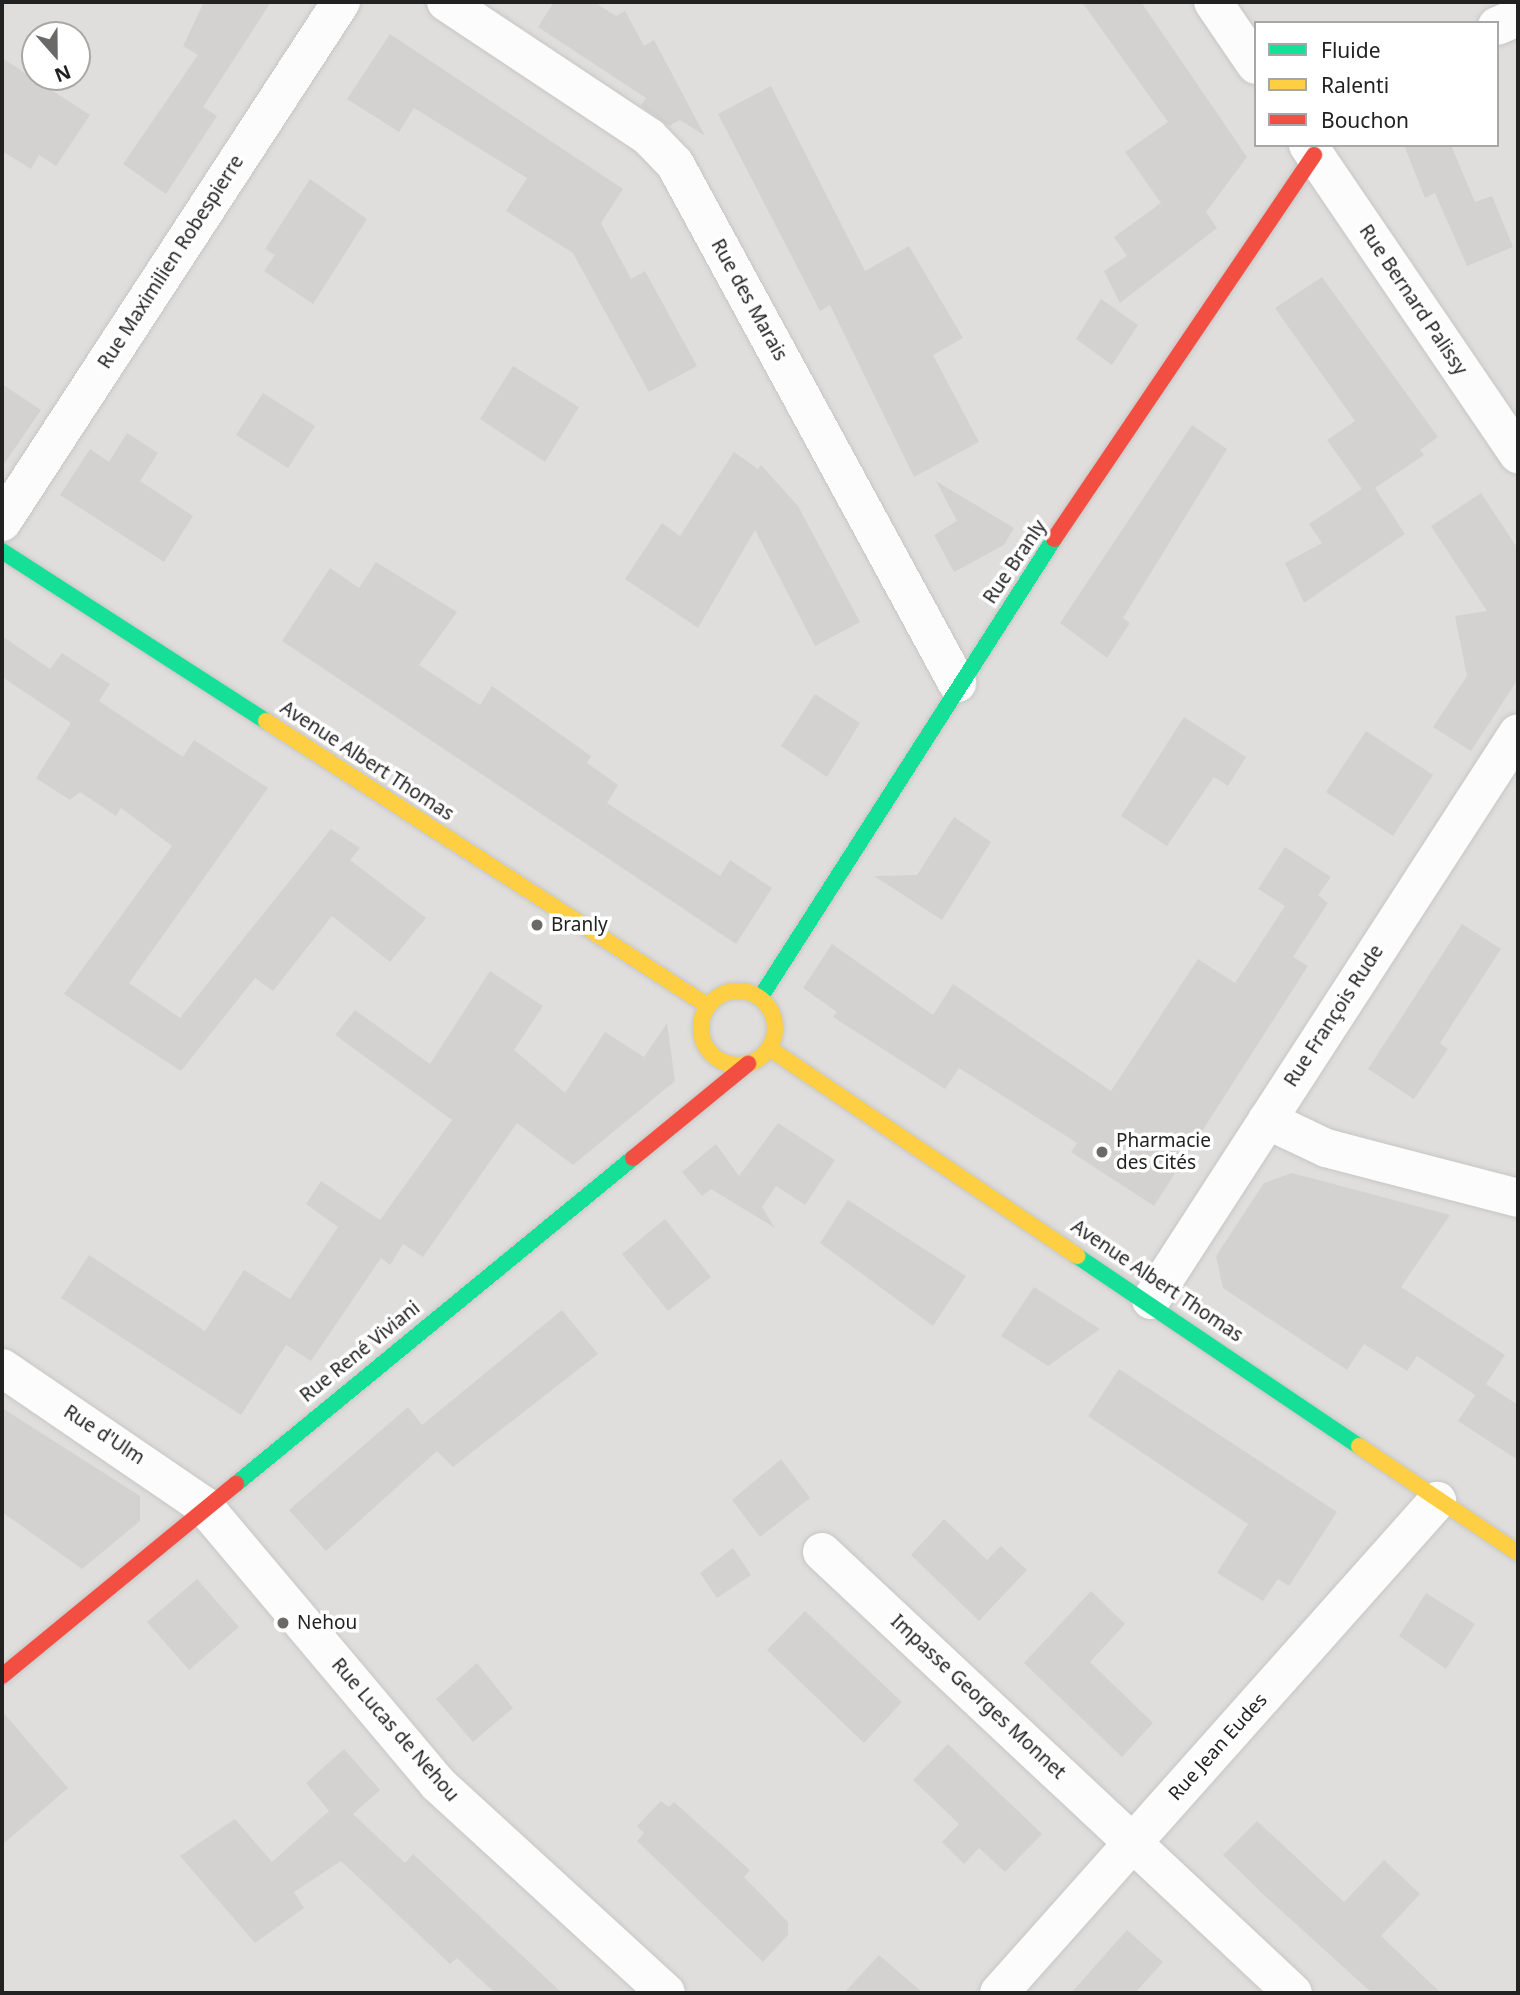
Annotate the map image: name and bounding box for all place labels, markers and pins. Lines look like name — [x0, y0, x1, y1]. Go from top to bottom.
place label: Branly — [551, 914, 608, 936]
marker: Branly — [529, 917, 545, 933]
place label: Pharmacie des Cités — [1116, 1130, 1211, 1174]
marker: Pharmacie des Cités — [1094, 1144, 1110, 1160]
place label: Nehou — [297, 1612, 357, 1634]
marker: Nehou — [275, 1615, 291, 1631]

